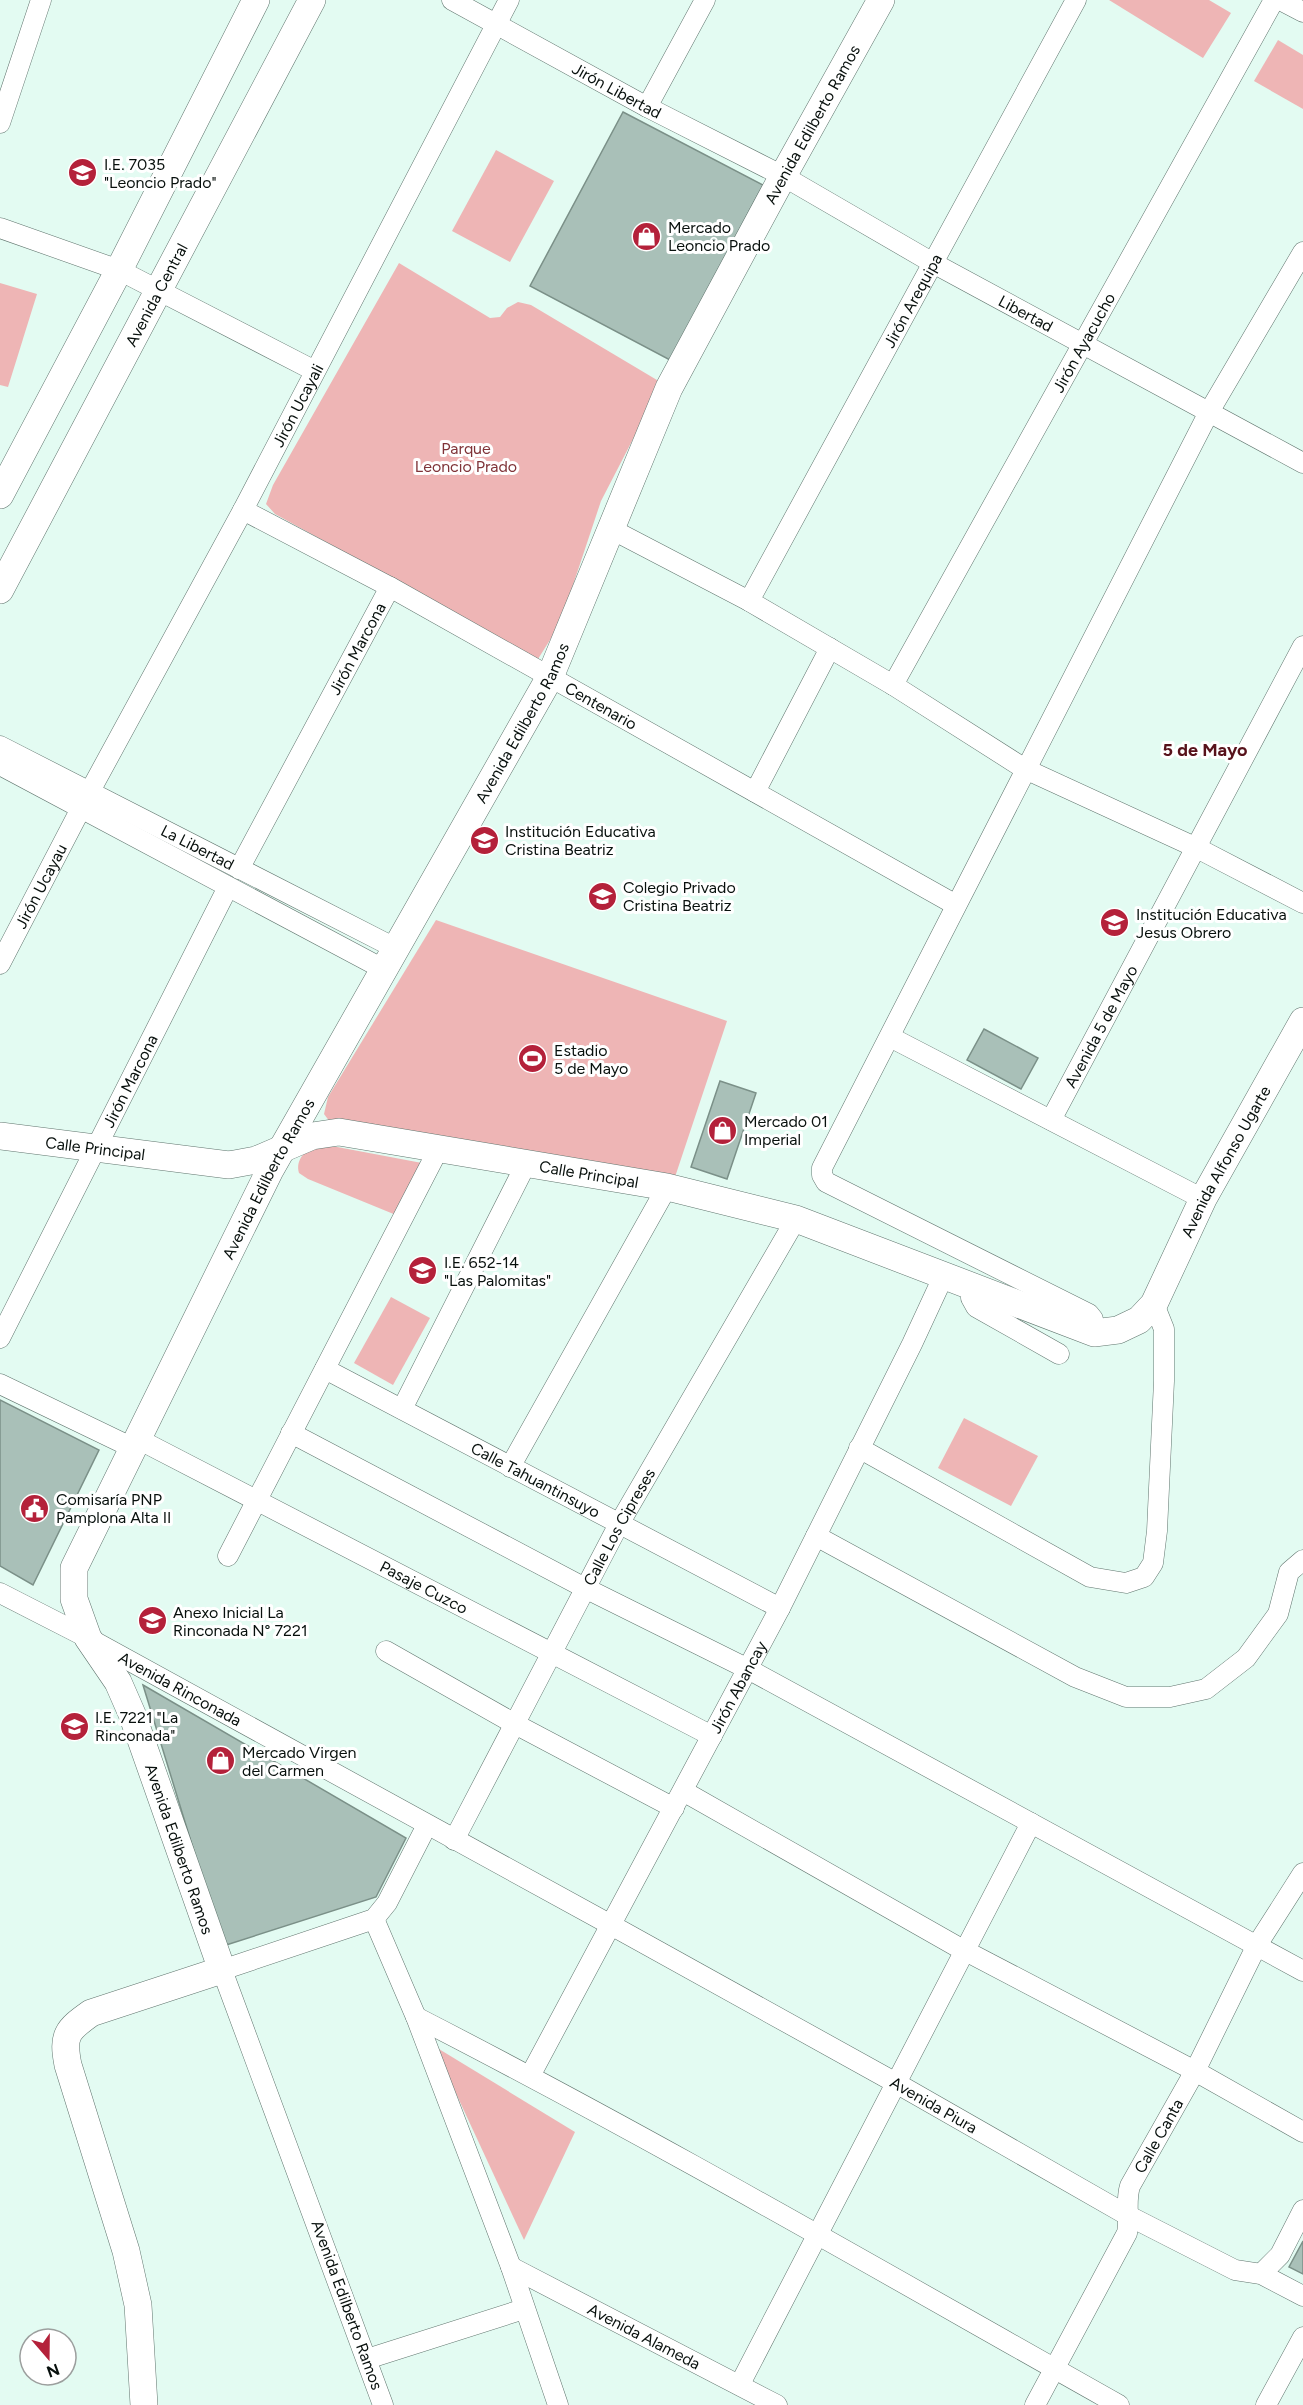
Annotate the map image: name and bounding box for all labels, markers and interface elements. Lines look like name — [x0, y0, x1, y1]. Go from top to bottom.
street label: Avenida Edilberto Ramos — [760, 41, 864, 207]
street label: Jirón Libertad — [569, 58, 665, 122]
place label: I.E. 7035 "Leoncio Prado" — [104, 155, 217, 192]
school or university icon: I.E. 7035 "Leoncio Prado" — [67, 157, 99, 189]
place label: Mercado Leoncio Prado — [668, 218, 770, 255]
shop icon: Mercado Leoncio Prado — [631, 220, 663, 252]
street label: Avenida Central — [121, 240, 191, 350]
street label: Jirón Arequipa — [879, 250, 946, 351]
street label: Jirón Ayacucho — [1048, 289, 1119, 396]
street label: Libertad — [995, 291, 1057, 336]
street label: Jirón Ucayali — [268, 361, 327, 450]
park label: Parque Leoncio Prado — [415, 439, 517, 476]
street label: Jirón Marcona — [325, 599, 389, 698]
street label: Avenida Edilberto Ramos — [471, 640, 573, 806]
street label: Centenario — [562, 678, 640, 733]
district label: 5 de Mayo — [1162, 739, 1248, 761]
street label: La Libertad — [158, 820, 237, 874]
place label: Institución Educativa Cristina Beatriz — [505, 822, 656, 859]
school or university icon: Institución Educativa Cristina Beatriz — [468, 824, 500, 856]
street label: Jirón Ucayau — [11, 840, 71, 932]
place label: Colegio Privado Cristina Beatriz — [623, 878, 736, 915]
school or university icon: Colegio Privado Cristina Beatriz — [586, 880, 618, 912]
place label: Institución Educativa Jesus Obrero — [1136, 905, 1287, 942]
school or university icon: Institución Educativa Jesus Obrero — [1099, 907, 1131, 939]
street label: Avenida 5 de Mayo — [1060, 962, 1141, 1091]
street label: Jirón Marcona — [99, 1031, 161, 1131]
place label: Estadio 5 de Mayo — [554, 1041, 628, 1078]
sports icon: Estadio 5 de Mayo — [517, 1043, 549, 1075]
street label: Avenida Alfonso Ugarte — [1177, 1082, 1274, 1240]
street label: Avenida Edilberto Ramos — [218, 1095, 318, 1262]
place label: Mercado 01 Imperial — [744, 1112, 828, 1149]
shop icon: Mercado 01 Imperial — [707, 1114, 739, 1146]
street label: Calle Principal — [44, 1132, 146, 1164]
street label: Calle Principal — [538, 1156, 640, 1192]
place label: I.E. 652-14 "Las Palomitas" — [444, 1253, 551, 1290]
school or university icon: I.E. 652-14 "Las Palomitas" — [407, 1255, 439, 1287]
street label: Calle Tahuantinsuyo — [468, 1438, 603, 1521]
street label: Calle Los Cipreses — [579, 1465, 659, 1589]
place label: Comisaría PNP Pamplona Alta II — [56, 1490, 171, 1527]
public building icon: Comisaría PNP Pamplona Alta II — [19, 1492, 51, 1524]
street label: Pasaje Cuzco — [377, 1556, 471, 1618]
place label: Anexo Inicial La Rinconada N° 7221 — [173, 1603, 308, 1640]
school or university icon: Anexo Inicial La Rinconada N° 7221 — [136, 1605, 168, 1637]
street label: Jirón Abancay — [705, 1637, 770, 1736]
street label: Avenida Rinconada — [116, 1647, 245, 1730]
place label: I.E. 7221 "La Rinconada" — [95, 1708, 178, 1745]
school or university icon: I.E. 7221 "La Rinconada" — [58, 1710, 90, 1742]
place label: Mercado Virgen del Carmen — [242, 1743, 356, 1780]
shop icon: Mercado Virgen del Carmen — [205, 1745, 237, 1777]
street label: Avenida Edilberto Ramos — [141, 1761, 217, 1937]
street label: Avenida Piura — [887, 2072, 981, 2137]
street label: Calle Canta — [1130, 2095, 1187, 2176]
street label: Avenida Edilberto Ramos — [307, 2218, 387, 2392]
street label: Avenida Alameda — [585, 2299, 704, 2373]
north arrow — [18, 2327, 78, 2387]
text: N — [44, 2360, 62, 2382]

